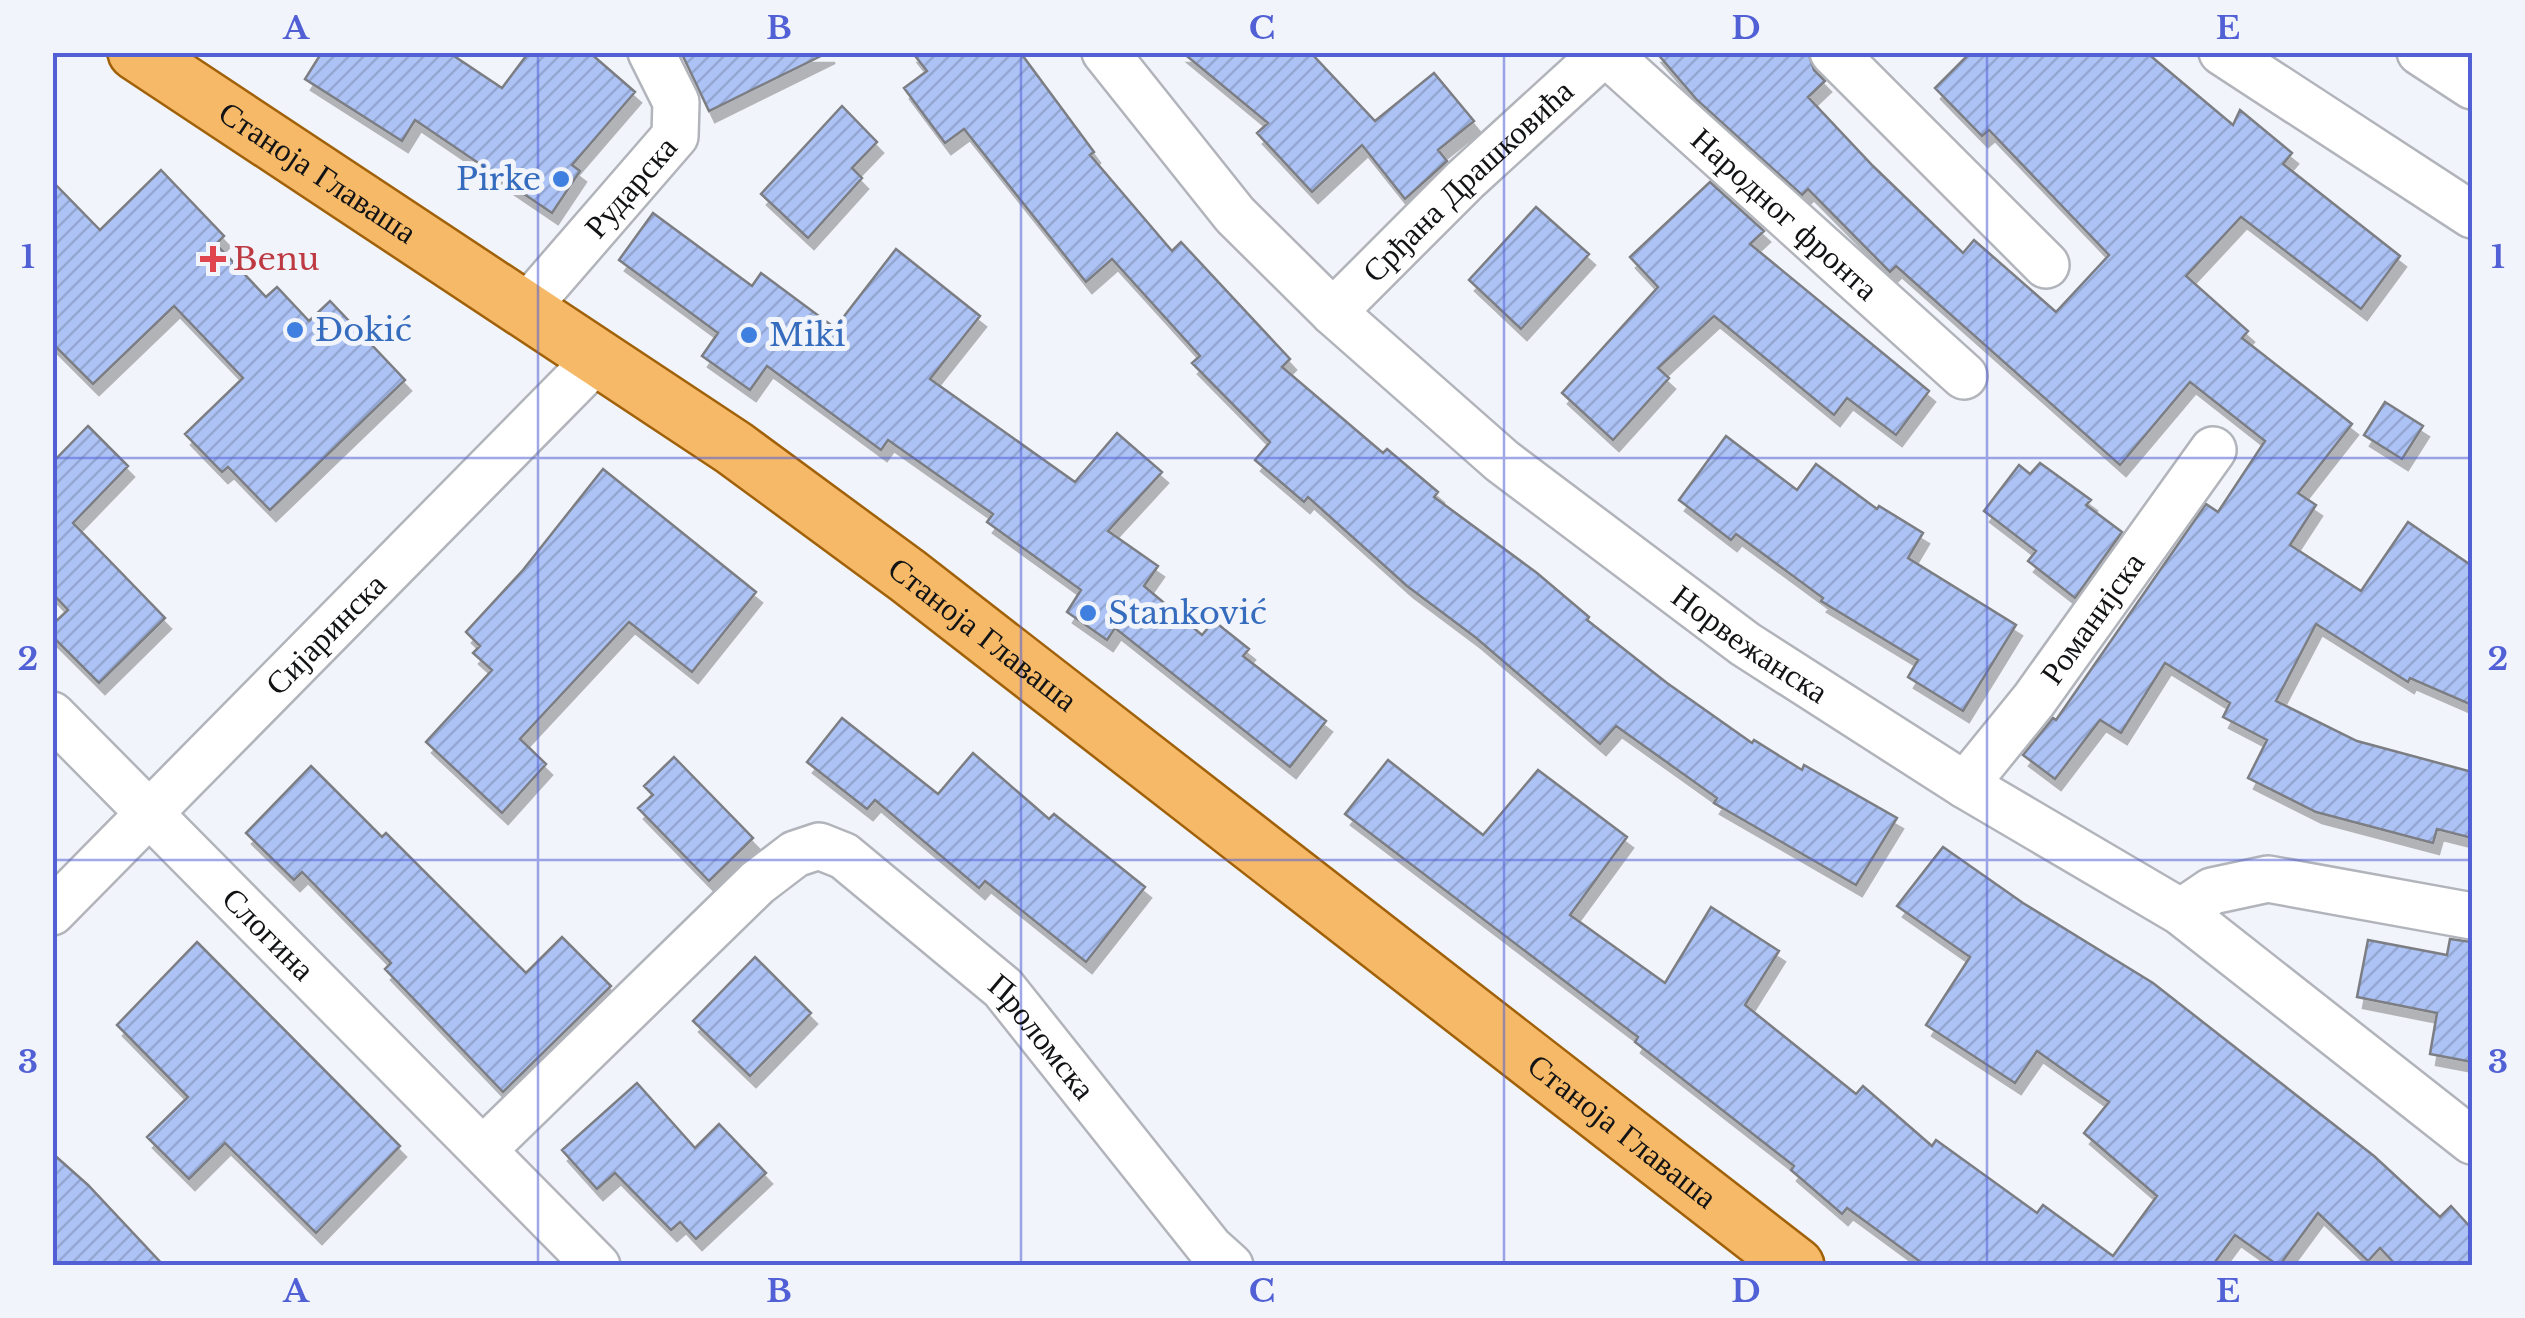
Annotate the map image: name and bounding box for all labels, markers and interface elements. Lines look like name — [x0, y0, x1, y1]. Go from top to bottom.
text: A — [282, 8, 310, 48]
text: B — [766, 8, 792, 48]
text: C — [1249, 8, 1275, 48]
text: D — [1731, 8, 1761, 48]
text: E — [2216, 8, 2240, 48]
street label: Срђана Драшковића — [1354, 71, 1582, 291]
street label: Станоја Главаша — [211, 92, 424, 252]
street label: Народног фронта — [1683, 119, 1887, 309]
street label: Рударска — [576, 128, 686, 246]
place label: Pirke — [456, 159, 541, 199]
marker: Pirke — [550, 168, 572, 190]
text: 1 — [21, 237, 35, 277]
text: 1 — [2491, 237, 2505, 277]
place label: Benu — [233, 239, 319, 279]
marker: Benu — [202, 248, 224, 270]
place label: Đokić — [315, 310, 412, 350]
place label: Miki — [769, 315, 846, 355]
marker: Đokić — [284, 319, 306, 341]
marker: Miki — [738, 324, 760, 346]
street label: Романијска — [2032, 544, 2153, 692]
street label: Станоја Главаша — [880, 548, 1085, 720]
street label: Сијаринска — [257, 565, 395, 704]
street label: Норвежанска — [1664, 576, 1836, 712]
place label: Stanković — [1108, 593, 1267, 633]
marker: Stanković — [1077, 602, 1099, 624]
text: 2 — [18, 639, 38, 679]
text: 2 — [2488, 639, 2508, 679]
street label: Слогина — [214, 879, 323, 989]
street label: Проломска — [980, 964, 1104, 1108]
text: 3 — [18, 1042, 38, 1082]
text: 3 — [2488, 1042, 2508, 1082]
street label: Станоја Главаша — [1520, 1045, 1725, 1217]
text: A — [282, 1271, 310, 1311]
text: B — [766, 1271, 792, 1311]
text: C — [1249, 1271, 1275, 1311]
text: D — [1731, 1271, 1761, 1311]
text: E — [2216, 1271, 2240, 1311]

